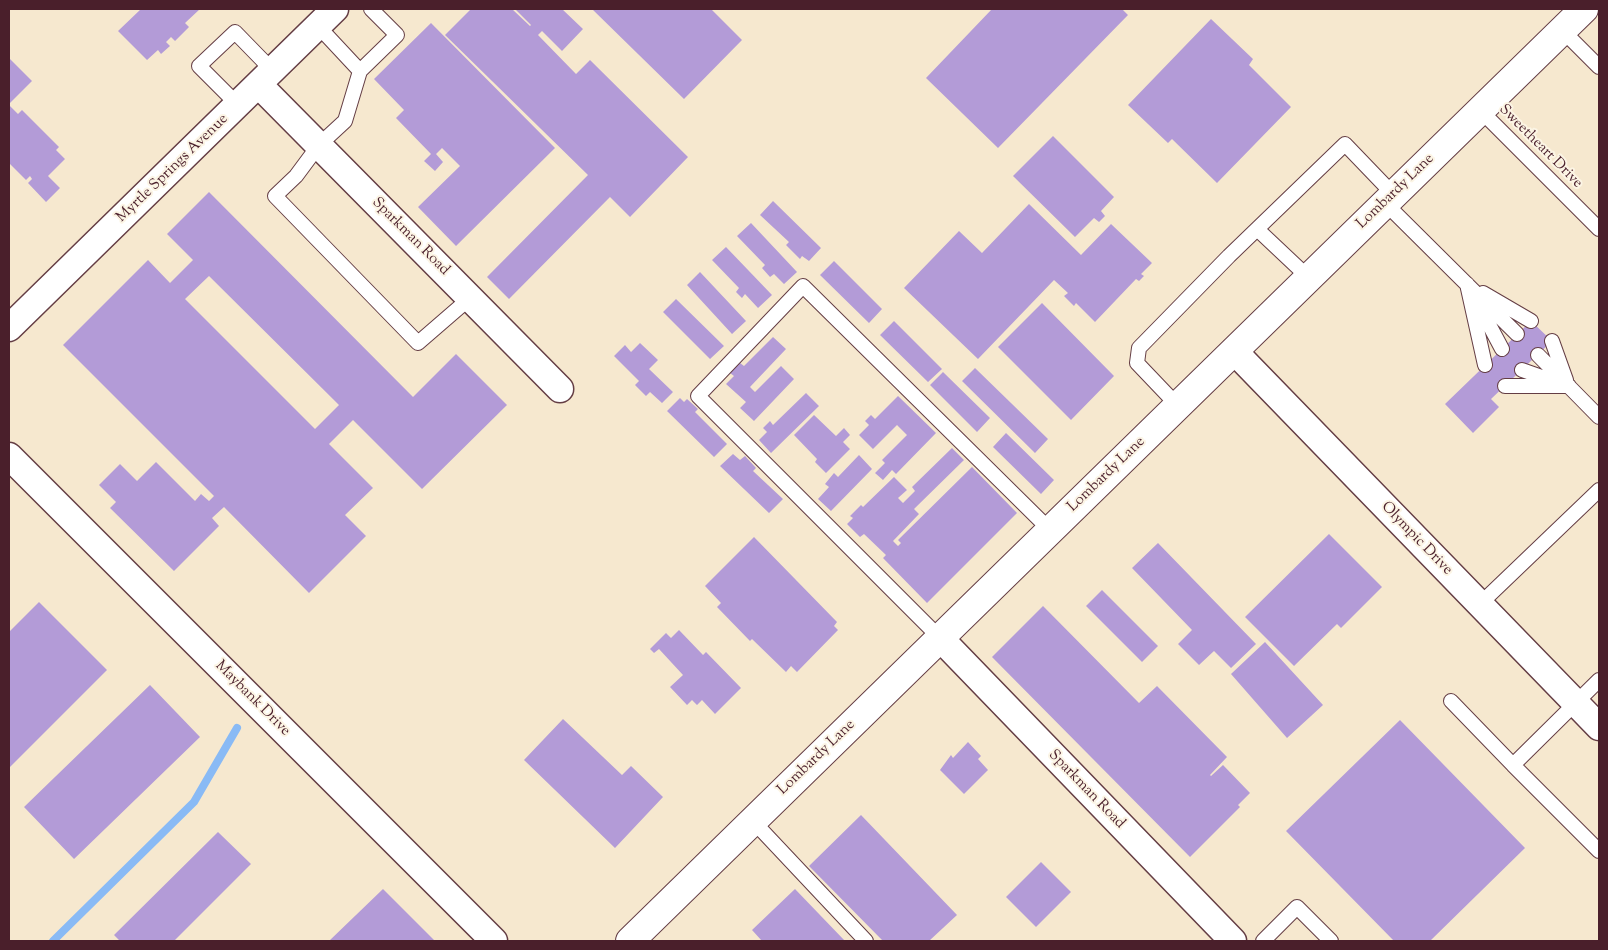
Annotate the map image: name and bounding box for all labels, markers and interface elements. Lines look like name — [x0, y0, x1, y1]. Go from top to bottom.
street label: Sweetheart Drive — [1494, 101, 1586, 193]
street label: Myrtle Springs Avenue — [113, 111, 233, 227]
street label: Lombardy Lane — [1354, 151, 1438, 233]
street label: Sparkman Road — [367, 194, 453, 280]
street label: Lombardy Lane — [1065, 434, 1149, 516]
street label: Olympic Drive — [1376, 499, 1456, 579]
street label: Maybank Drive — [211, 658, 293, 740]
street label: Lombardy Lane — [775, 717, 859, 799]
street label: Sparkman Road — [1044, 747, 1128, 833]

